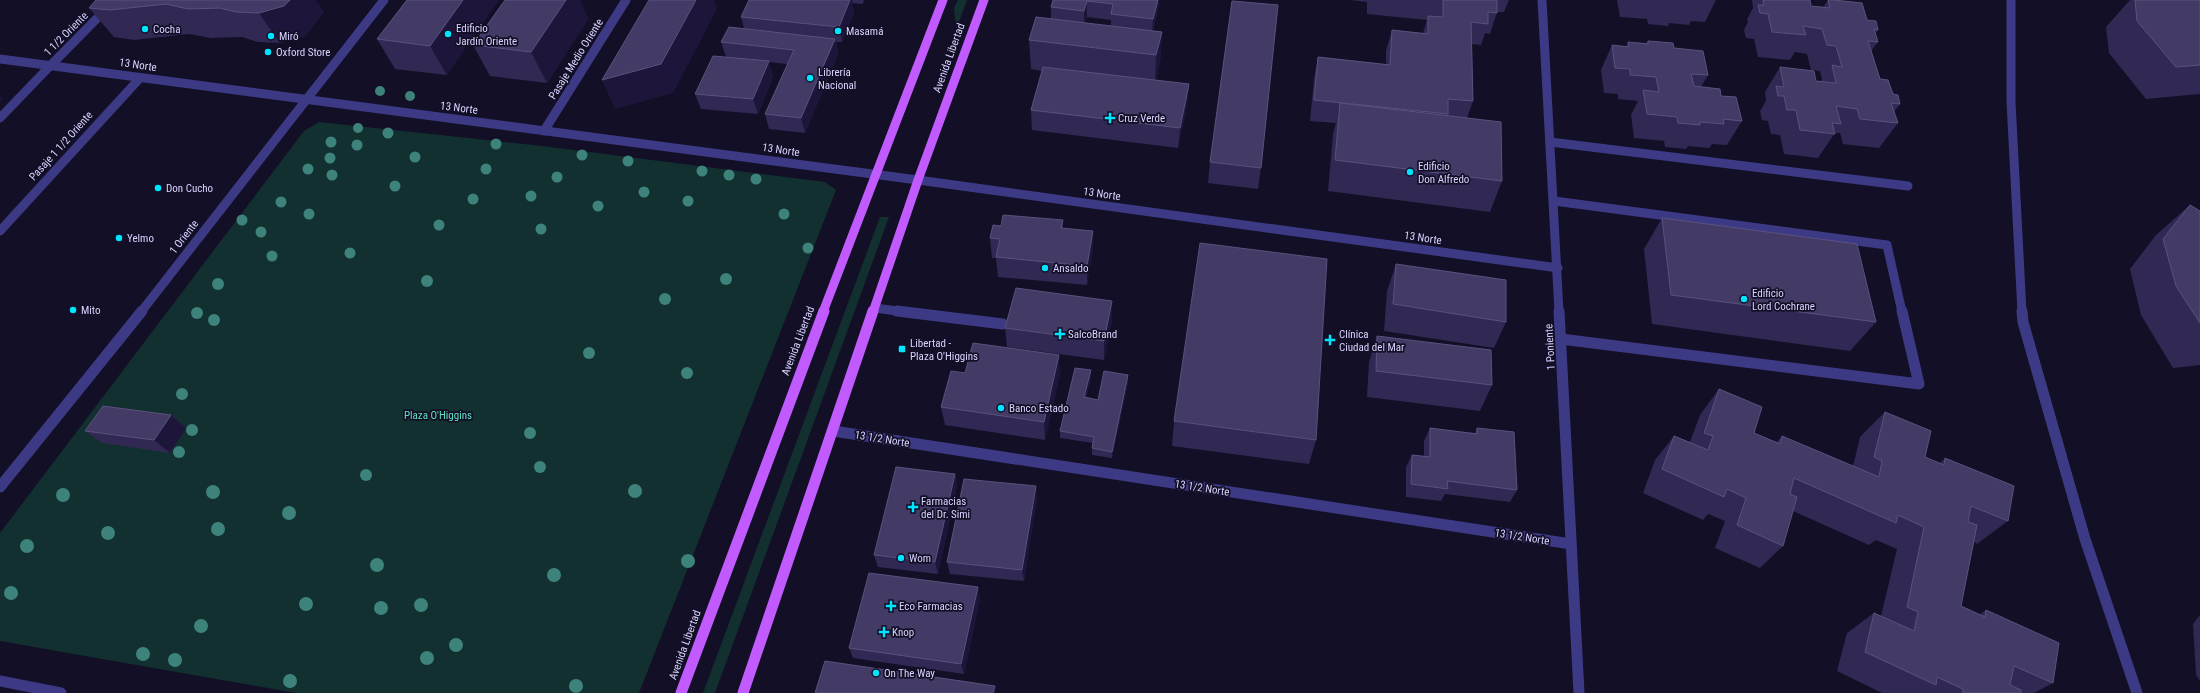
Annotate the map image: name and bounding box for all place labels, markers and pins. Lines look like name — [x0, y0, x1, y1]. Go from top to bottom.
place label: Edificio Jardín Oriente — [456, 22, 517, 48]
place label: Cocha — [153, 23, 180, 36]
marker: Cocha — [140, 24, 150, 34]
place label: Masamá — [846, 25, 883, 38]
marker: Masamá — [833, 26, 843, 36]
marker: Edificio Jardín Oriente — [443, 29, 453, 39]
place label: Miró — [279, 30, 299, 43]
marker: Miró — [266, 31, 276, 41]
place label: Oxford Store — [276, 46, 330, 59]
marker: Oxford Store — [263, 47, 273, 57]
place label: Librería Nacional — [818, 66, 856, 92]
marker: Librería Nacional — [805, 73, 815, 83]
place label: Cruz Verde — [1118, 112, 1165, 125]
marker: Cruz Verde — [1105, 113, 1115, 123]
place label: Edificio Don Alfredo — [1418, 160, 1470, 186]
marker: Edificio Don Alfredo — [1405, 167, 1415, 177]
place label: Don Cucho — [166, 182, 214, 195]
marker: Don Cucho — [153, 183, 163, 193]
place label: Yelmo — [127, 232, 154, 245]
marker: Yelmo — [114, 233, 124, 243]
place label: Ansaldo — [1053, 262, 1089, 275]
marker: Ansaldo — [1040, 263, 1050, 273]
place label: Edificio Lord Cochrane — [1752, 287, 1815, 313]
marker: Edificio Lord Cochrane — [1739, 294, 1749, 304]
place label: Mito — [81, 304, 101, 317]
marker: Mito — [68, 305, 78, 315]
place label: SalcoBrand — [1068, 328, 1117, 341]
place label: Clínica Ciudad del Mar — [1339, 328, 1405, 354]
marker: SalcoBrand — [1055, 329, 1065, 339]
marker: Clínica Ciudad del Mar — [1324, 334, 1336, 346]
place label: Libertad - Plaza O'Higgins — [910, 337, 978, 363]
marker: Libertad - Plaza O'Higgins — [897, 344, 907, 354]
place label: Banco Estado — [1009, 402, 1069, 415]
marker: Banco Estado — [996, 403, 1006, 413]
place label: Farmacias del Dr. Simi — [921, 495, 970, 521]
marker: Farmacias del Dr. Simi — [908, 502, 918, 512]
place label: Wom — [909, 552, 931, 565]
marker: Wom — [896, 553, 906, 563]
place label: Eco Farmacias — [899, 600, 963, 613]
marker: Eco Farmacias — [886, 601, 896, 611]
place label: Knop — [892, 626, 914, 639]
marker: Knop — [879, 627, 889, 637]
place label: On The Way — [884, 667, 935, 680]
marker: On The Way — [871, 668, 881, 678]

